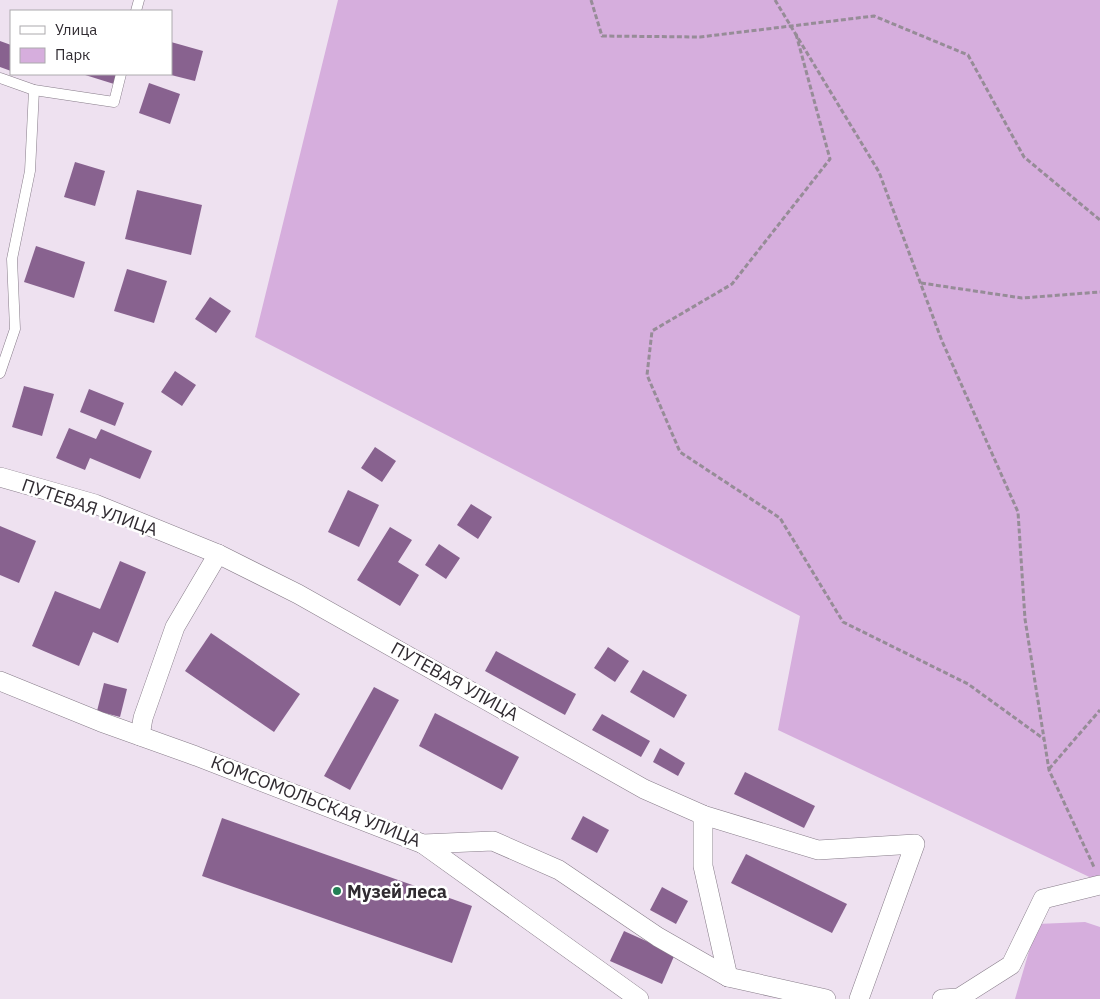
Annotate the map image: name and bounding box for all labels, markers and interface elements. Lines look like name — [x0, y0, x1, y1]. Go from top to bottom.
legend — [10, 10, 172, 75]
text: Улица — [55, 20, 97, 39]
text: Парк — [55, 45, 90, 64]
street label: ПУТЕВАЯ УЛИЦА — [19, 473, 162, 541]
street label: ПУТЕВАЯ УЛИЦА — [387, 636, 523, 726]
street label: КОМСОМОЛЬСКАЯ УЛИЦА — [208, 750, 425, 852]
place label: Музей леса — [347, 880, 447, 903]
marker: Музей леса — [331, 885, 343, 897]

